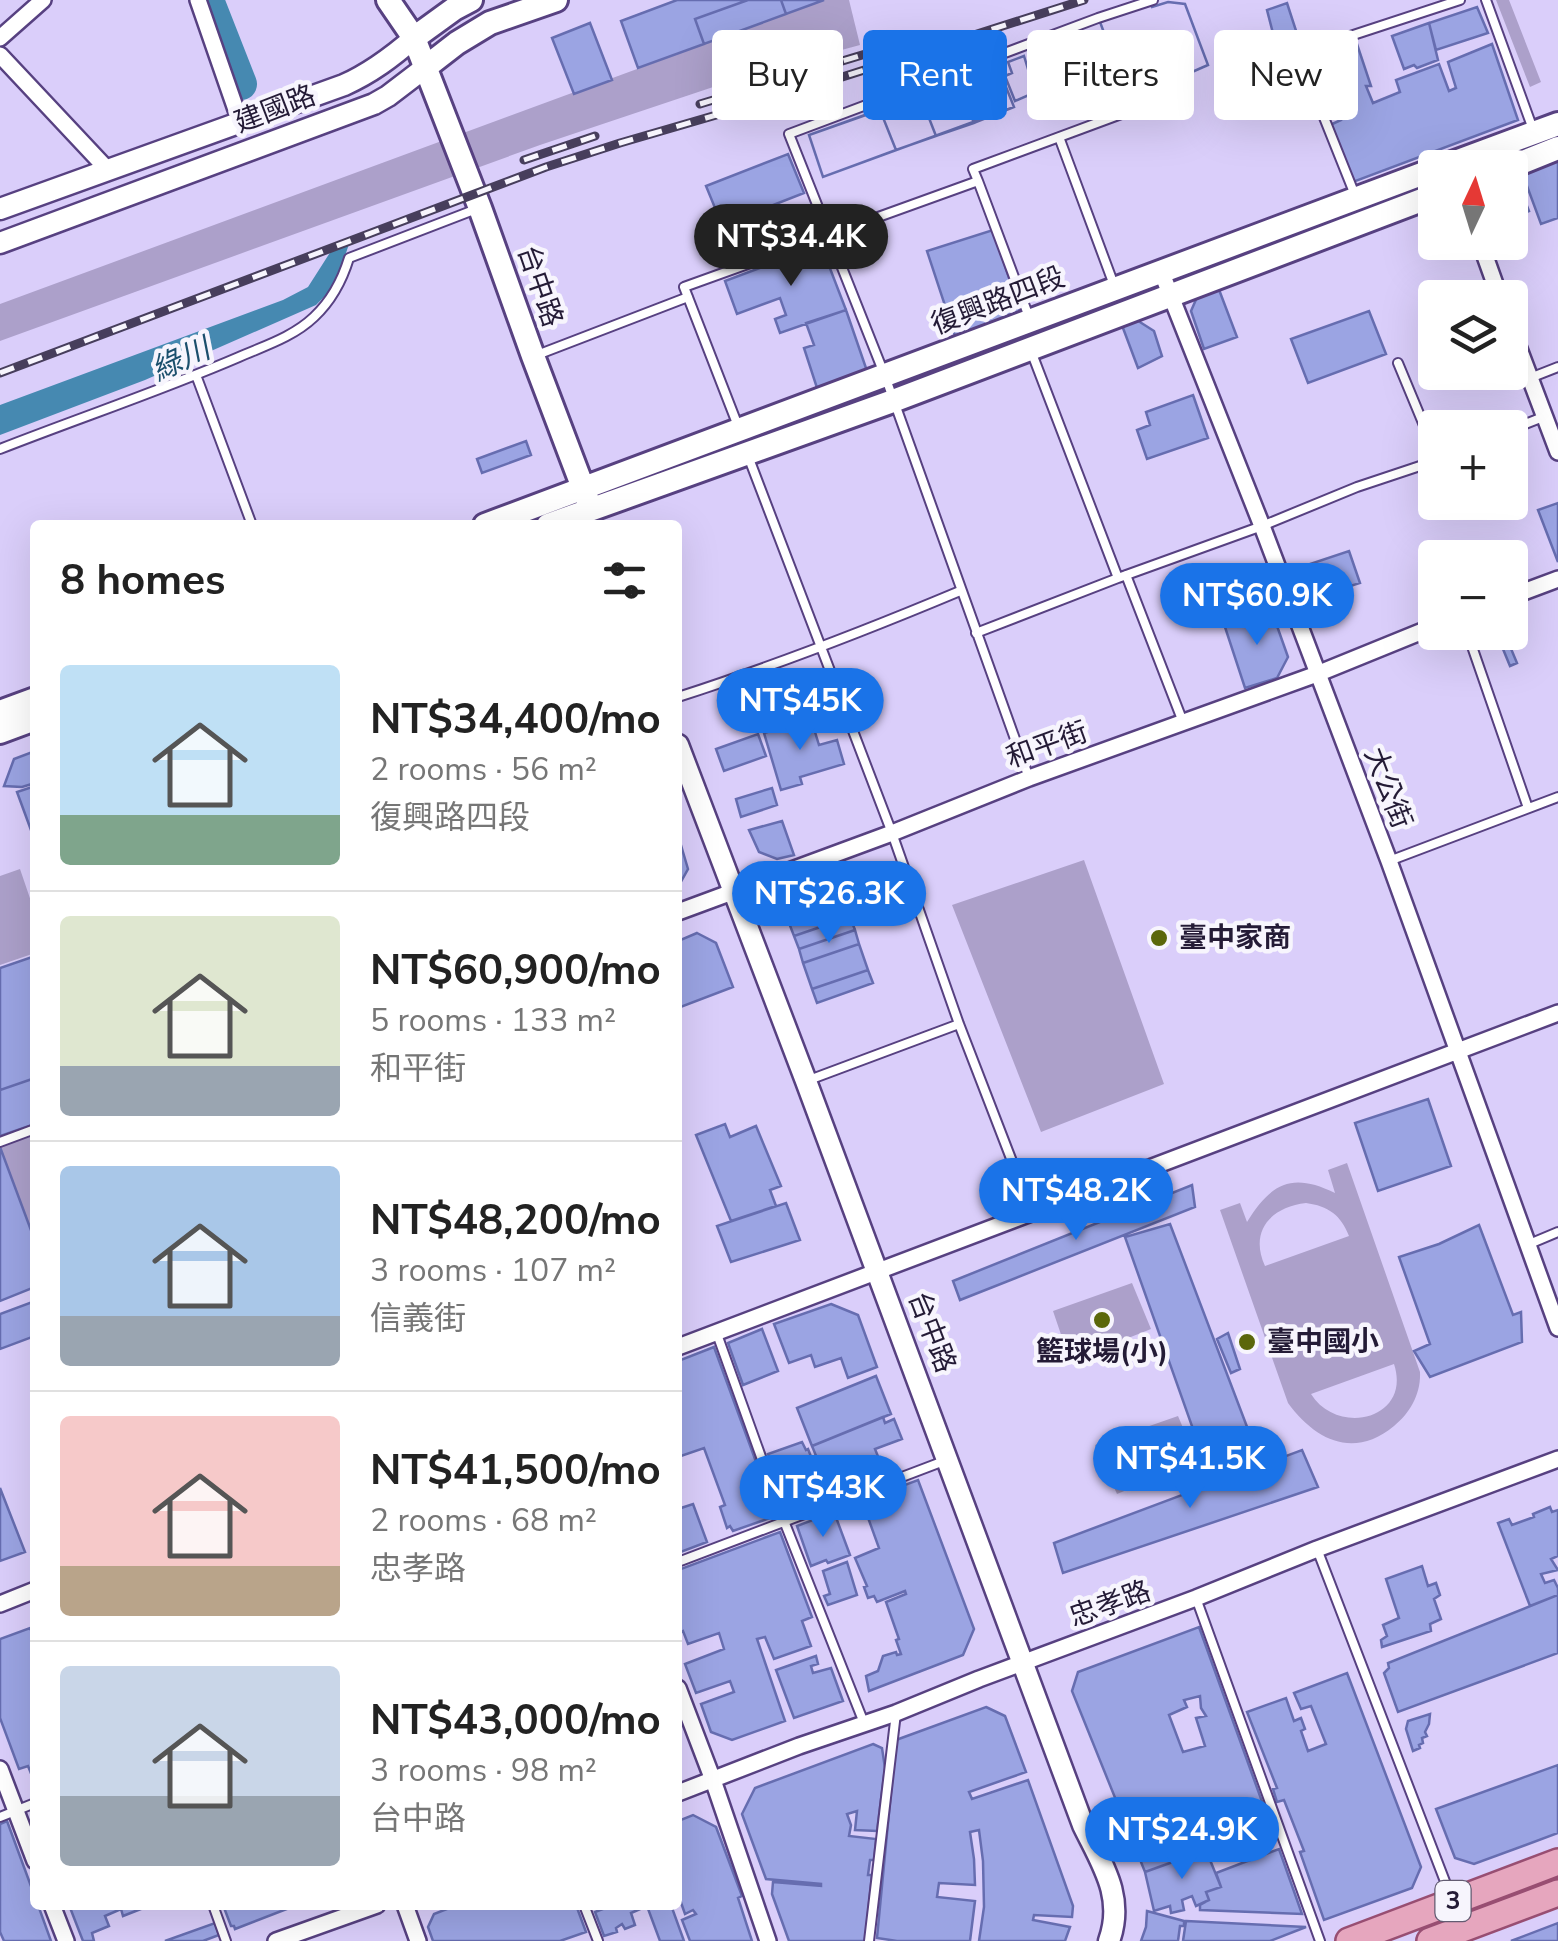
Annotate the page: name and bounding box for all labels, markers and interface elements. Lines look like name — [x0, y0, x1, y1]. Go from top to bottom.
chip: Buy — [712, 30, 843, 120]
chip: Rent — [863, 30, 1007, 120]
chip: Filters — [1027, 30, 1194, 120]
chip: New — [1214, 30, 1358, 120]
street label: 建國路 — [229, 76, 321, 142]
north arrow — [1418, 150, 1528, 260]
map controls — [1418, 150, 1528, 650]
pin: NT$34.4K — [688, 204, 894, 289]
text: NT$34.4K — [716, 215, 866, 258]
street label: 台中路 — [508, 240, 572, 332]
street label: 復興路四段 — [926, 258, 1070, 344]
button: layers — [1418, 280, 1528, 390]
water label: 綠川 — [145, 327, 220, 391]
button: + — [1418, 410, 1528, 520]
button: − — [1418, 540, 1528, 650]
text: 8 homes — [60, 552, 225, 609]
icon: filters — [597, 553, 652, 608]
pin: NT$60.9K — [1154, 563, 1360, 648]
text: NT$60.9K — [1182, 574, 1332, 617]
pin: NT$45K — [719, 668, 881, 753]
text: NT$45K — [739, 679, 861, 722]
text: NT$34,400/mo — [370, 691, 661, 748]
icon: home — [140, 705, 260, 825]
street label: 和平街 — [1001, 713, 1093, 777]
street label: 大公街 — [1355, 742, 1421, 834]
text: 2 rooms · 56 m² — [370, 748, 597, 791]
text: 復興路四段 — [370, 796, 530, 839]
pin: NT$26.3K — [726, 861, 932, 946]
text: NT$26.3K — [754, 872, 904, 915]
place label: 臺中家商 — [1179, 919, 1291, 957]
marker: 臺中家商 — [1148, 927, 1170, 949]
text: NT$60,900/mo — [370, 942, 661, 999]
icon: home — [140, 956, 260, 1076]
text: 5 rooms · 133 m² — [370, 999, 616, 1042]
text: 和平街 — [370, 1047, 466, 1090]
pin: NT$48.2K — [973, 1158, 1179, 1243]
text: NT$48.2K — [1001, 1169, 1151, 1212]
text: NT$48,200/mo — [370, 1192, 661, 1249]
icon: home — [140, 1206, 260, 1326]
text: 3 rooms · 107 m² — [370, 1249, 616, 1292]
street label: 台中路 — [899, 1286, 965, 1378]
text: 信義街 — [370, 1297, 466, 1340]
marker: 籃球場(小) — [1091, 1309, 1113, 1331]
place label: 臺中國小 — [1267, 1323, 1379, 1361]
marker: 臺中國小 — [1236, 1331, 1258, 1353]
place label: 籃球場(小) — [1036, 1333, 1168, 1371]
pin: NT$41.5K — [1087, 1426, 1293, 1511]
text: NT$41.5K — [1115, 1437, 1265, 1480]
text: NT$41,500/mo — [370, 1442, 661, 1499]
pin: NT$43K — [742, 1455, 904, 1540]
icon: home — [140, 1456, 260, 1576]
text: NT$43K — [762, 1466, 884, 1509]
text: 2 rooms · 68 m² — [370, 1499, 597, 1542]
text: 忠孝路 — [370, 1547, 466, 1590]
street label: 忠孝路 — [1064, 1572, 1156, 1636]
text: NT$43,000/mo — [370, 1692, 661, 1749]
icon: home — [140, 1706, 260, 1826]
text: 3 rooms · 98 m² — [370, 1749, 597, 1792]
text: 台中路 — [370, 1797, 466, 1840]
pin: NT$24.9K — [1079, 1797, 1285, 1882]
text: NT$24.9K — [1107, 1808, 1257, 1851]
road number: 3 — [1436, 1881, 1470, 1921]

